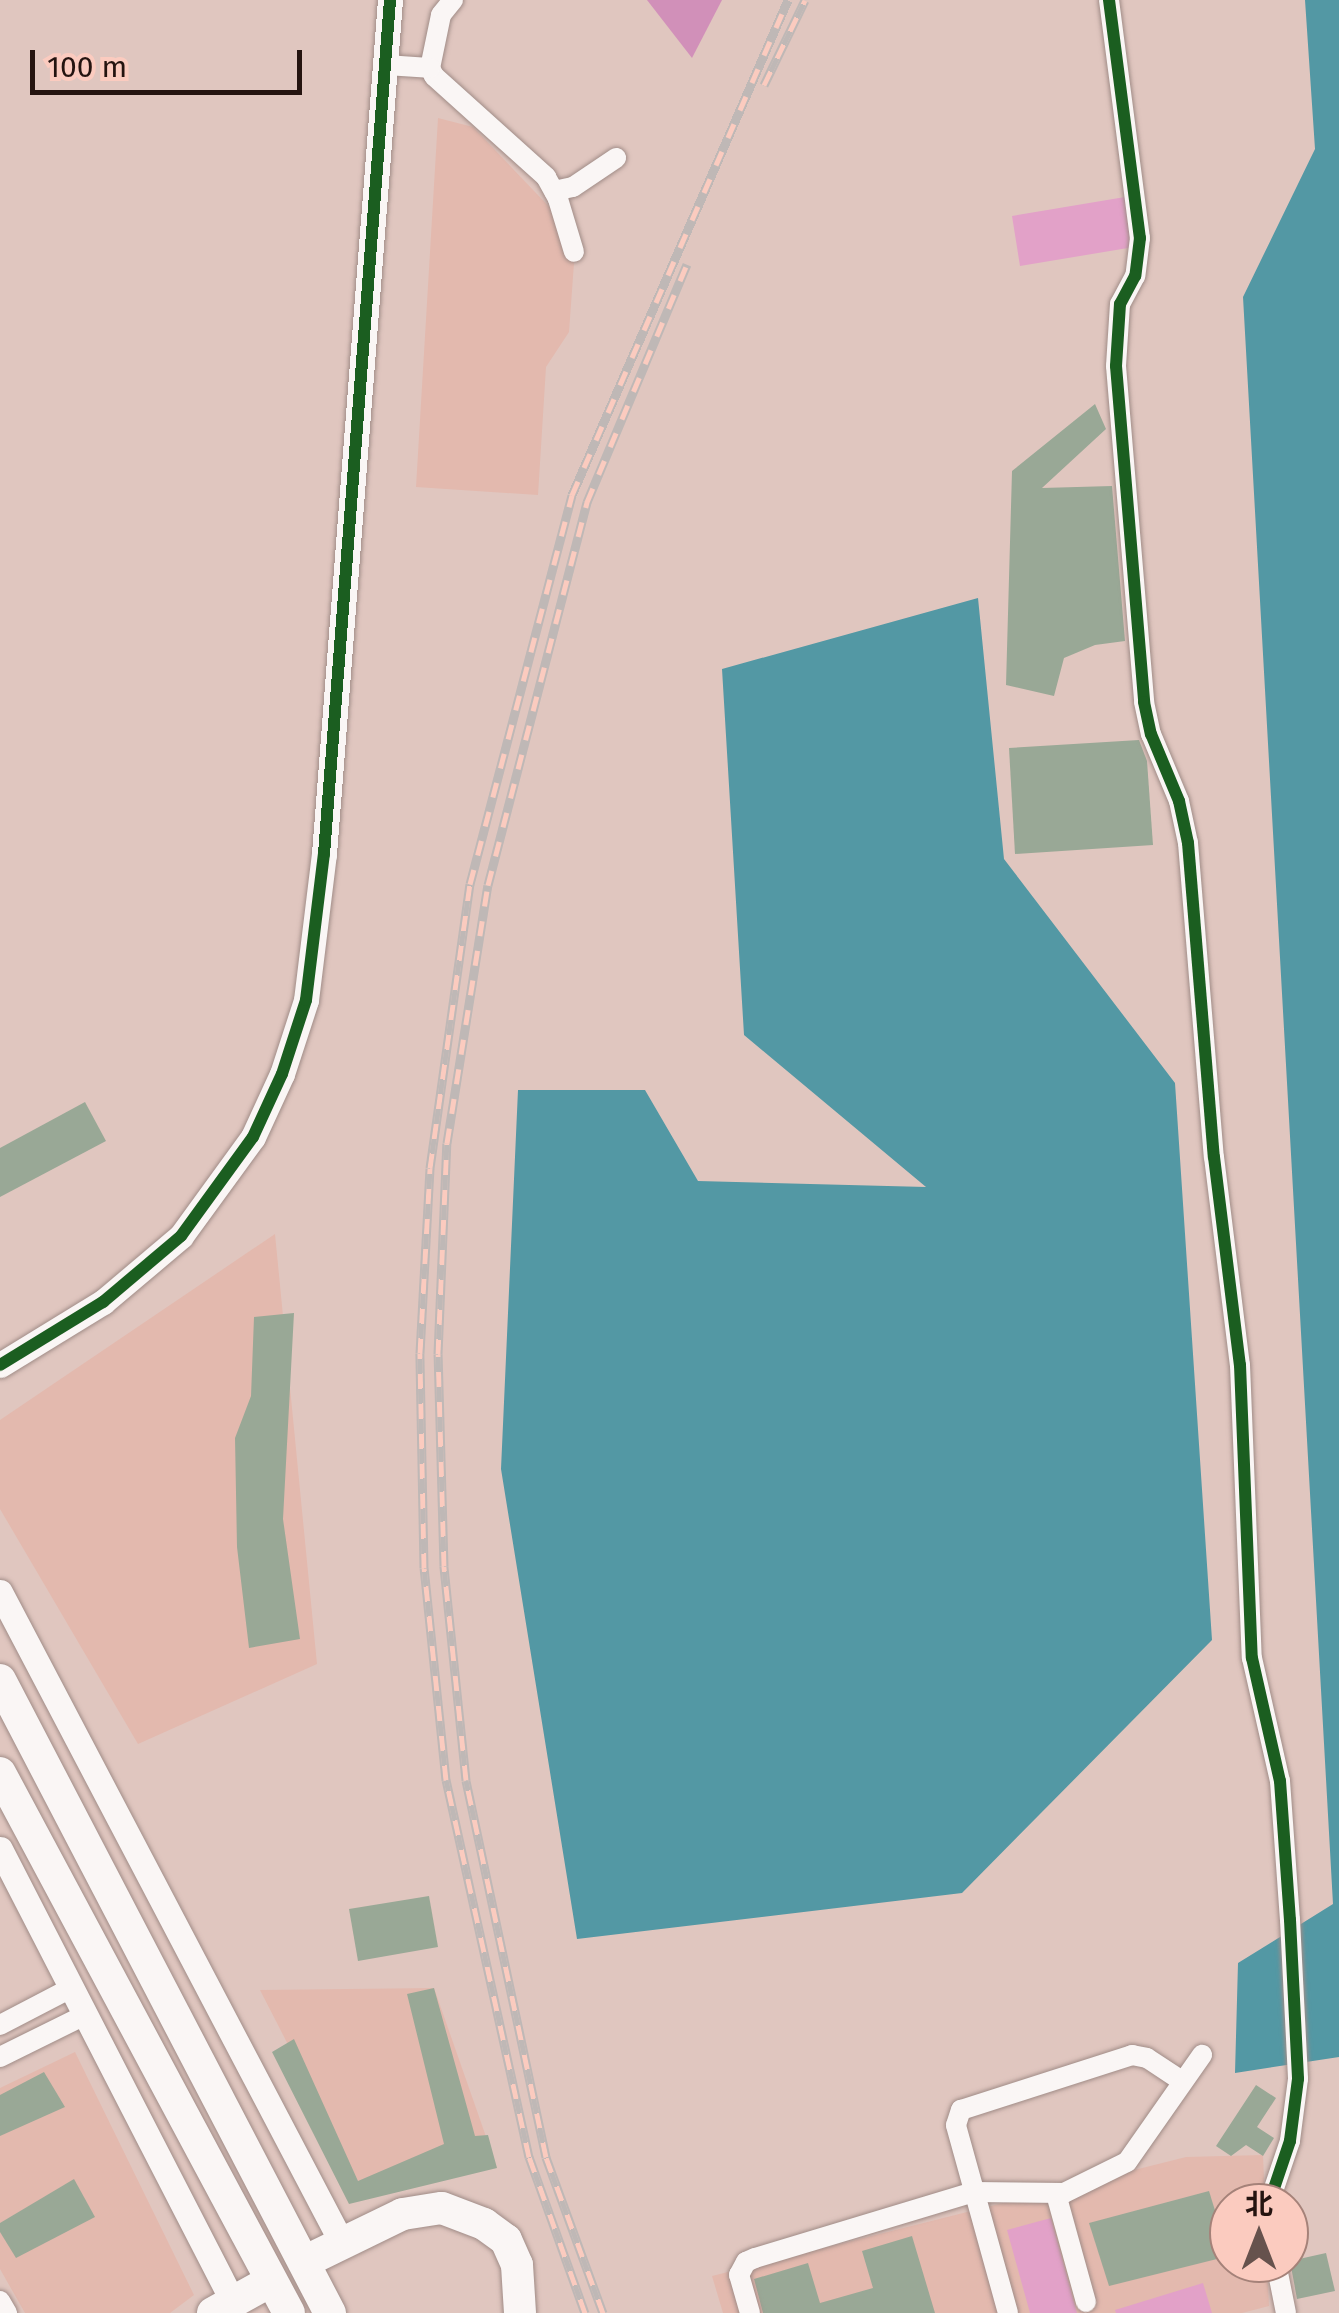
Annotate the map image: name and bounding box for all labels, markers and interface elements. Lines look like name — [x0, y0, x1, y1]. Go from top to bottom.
scale bar — [35, 30, 308, 92]
text: 100 m — [47, 49, 127, 85]
north arrow — [1209, 2183, 1309, 2283]
text: 北 — [1245, 2188, 1273, 2221]

